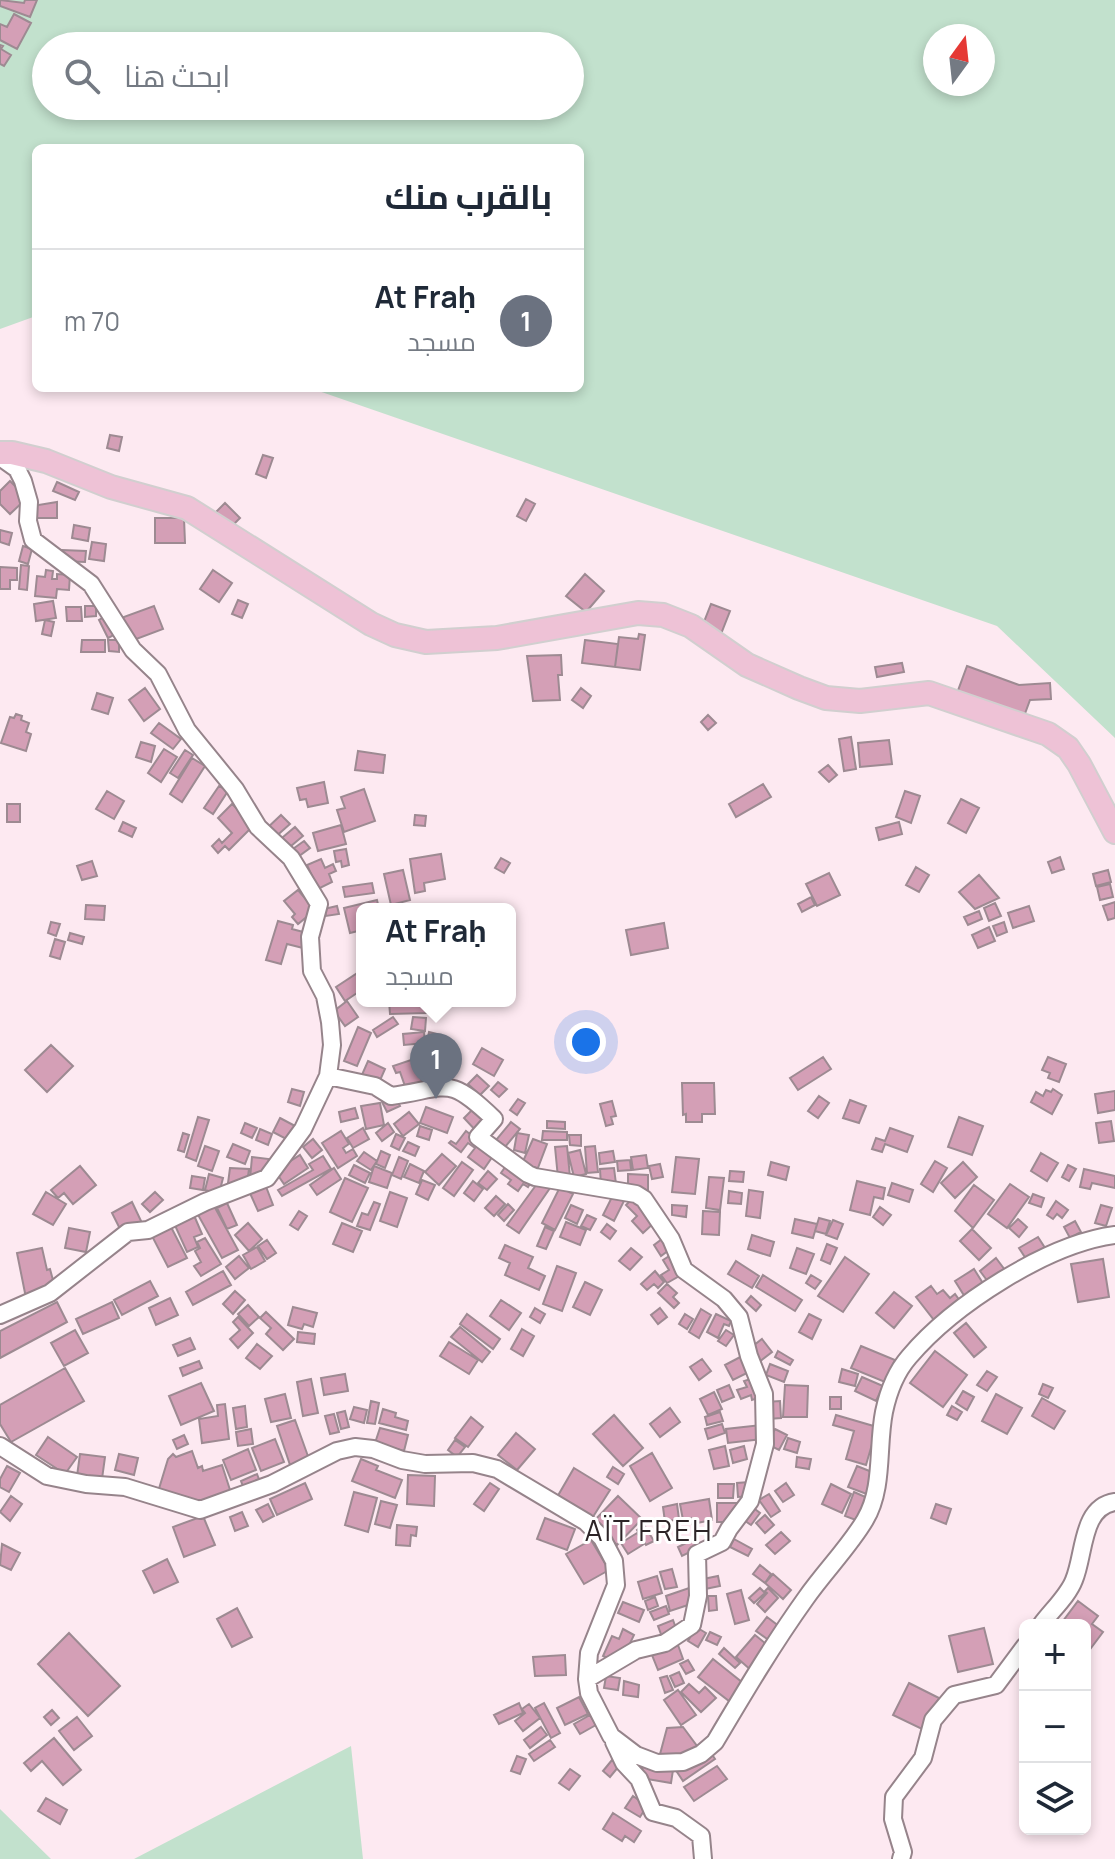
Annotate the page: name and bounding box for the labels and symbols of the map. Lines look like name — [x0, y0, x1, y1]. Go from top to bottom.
north arrow — [923, 24, 995, 96]
your location — [566, 1022, 606, 1062]
pin: 1 — [410, 1033, 462, 1099]
district label: AÏT FREH — [585, 1511, 713, 1549]

